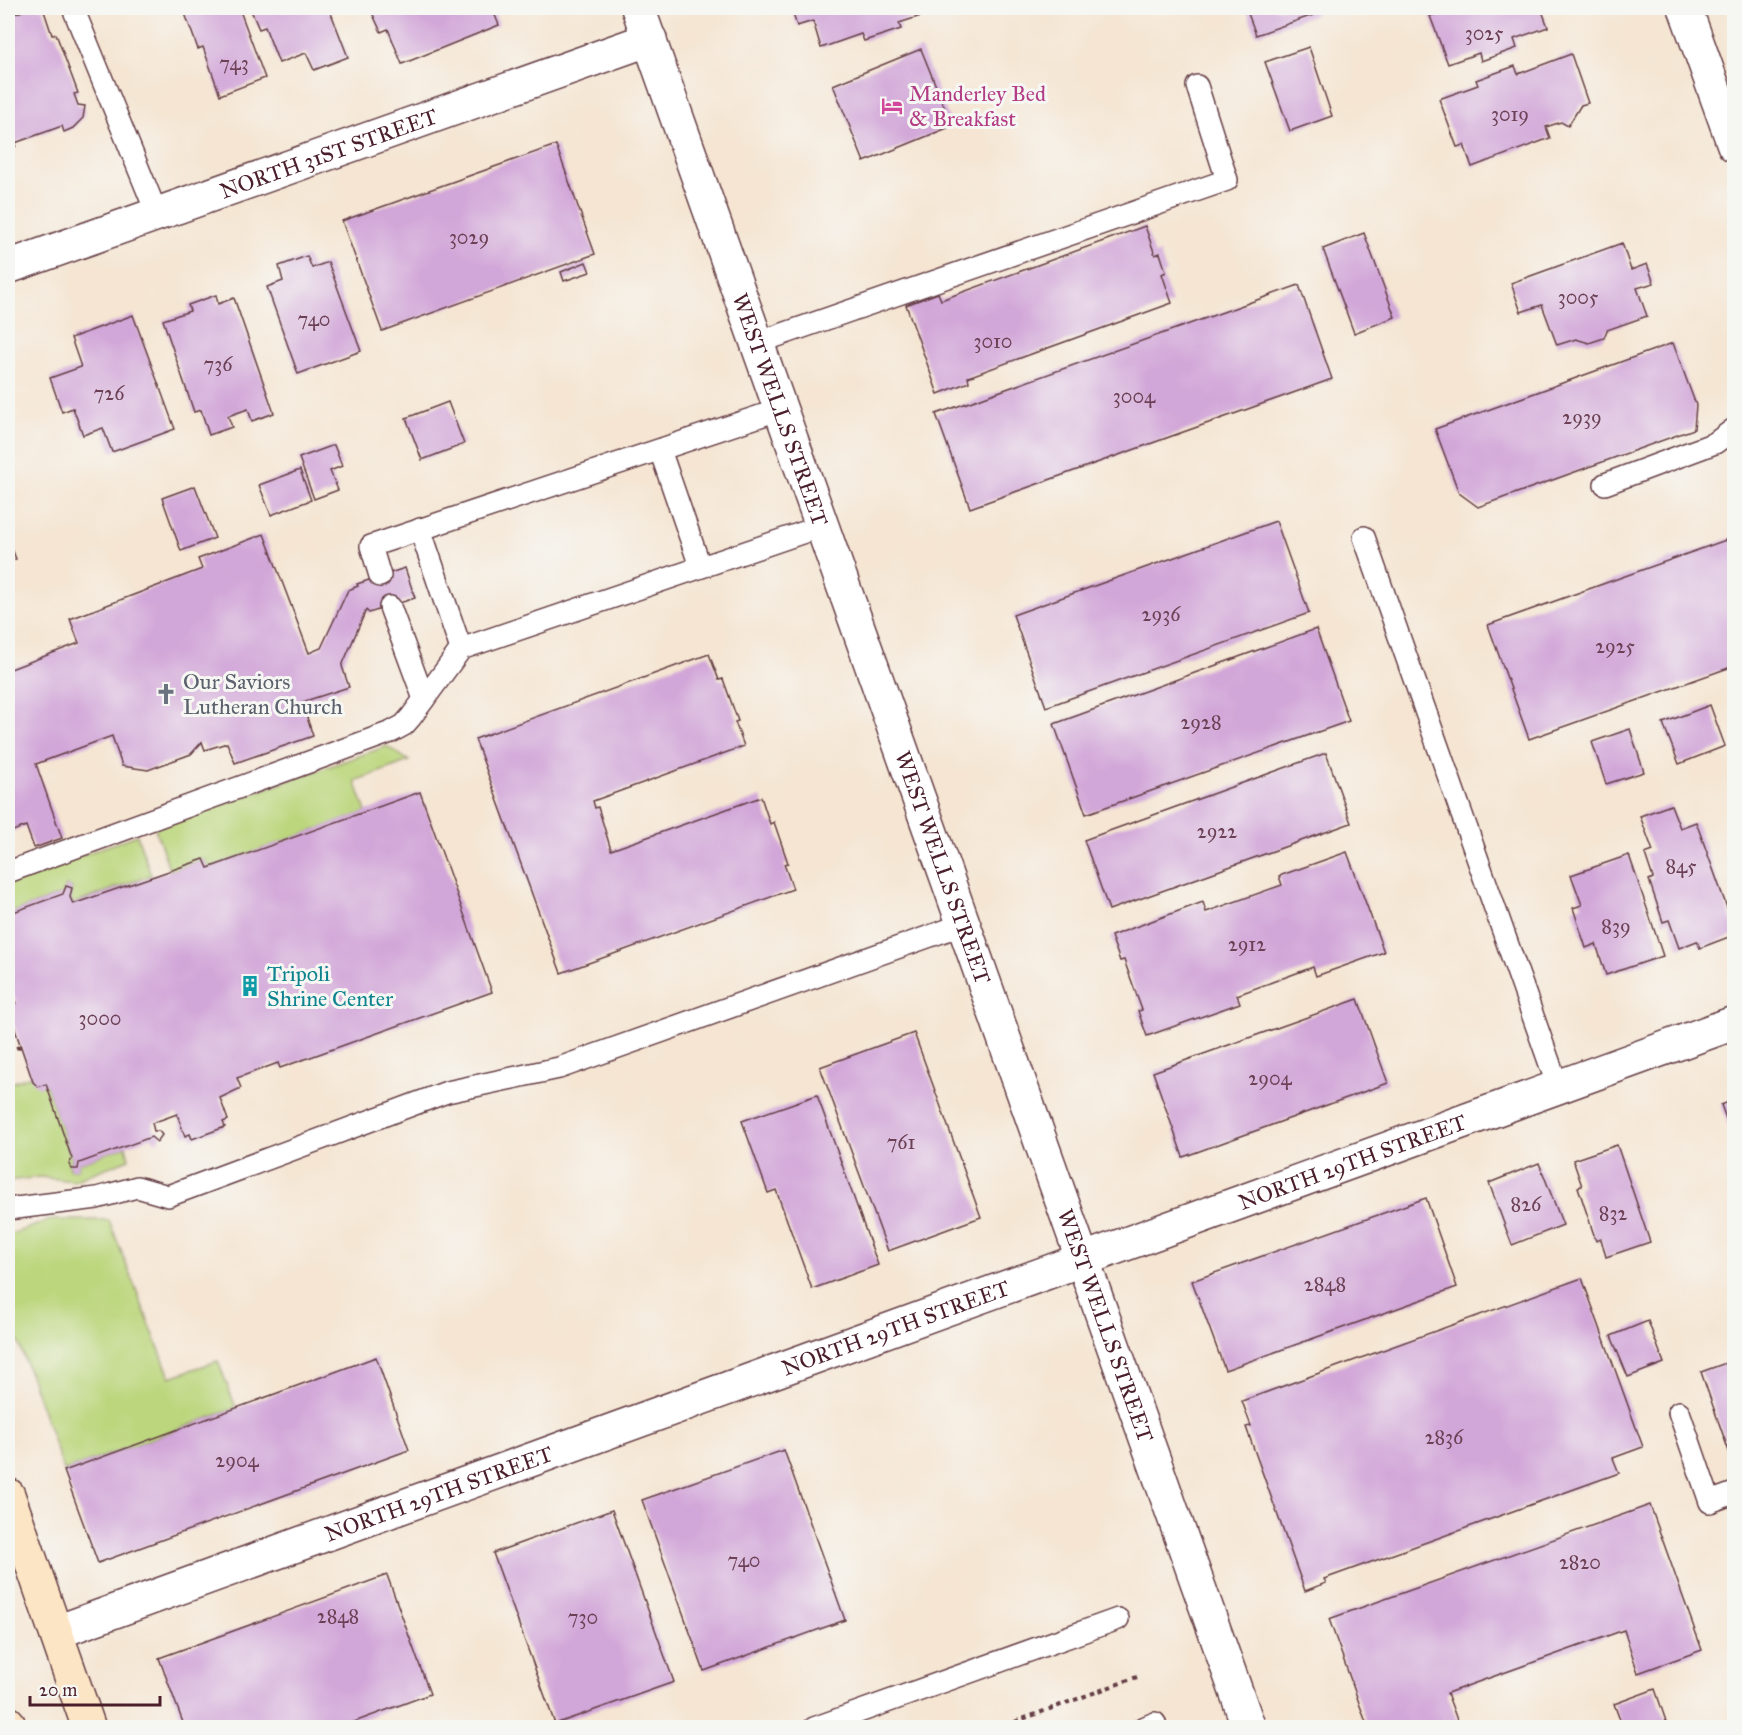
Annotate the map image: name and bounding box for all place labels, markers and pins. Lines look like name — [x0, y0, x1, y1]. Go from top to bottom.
place label: Manderley Bed & Breakfast — [909, 80, 1046, 132]
hotel icon: Manderley Bed & Breakfast — [880, 94, 904, 118]
place label: Our Saviors Lutheran Church — [183, 668, 343, 720]
church icon: Our Saviors Lutheran Church — [154, 682, 178, 706]
place label: Tripoli Shrine Center — [267, 960, 394, 1012]
building icon: Tripoli Shrine Center — [238, 974, 262, 998]

